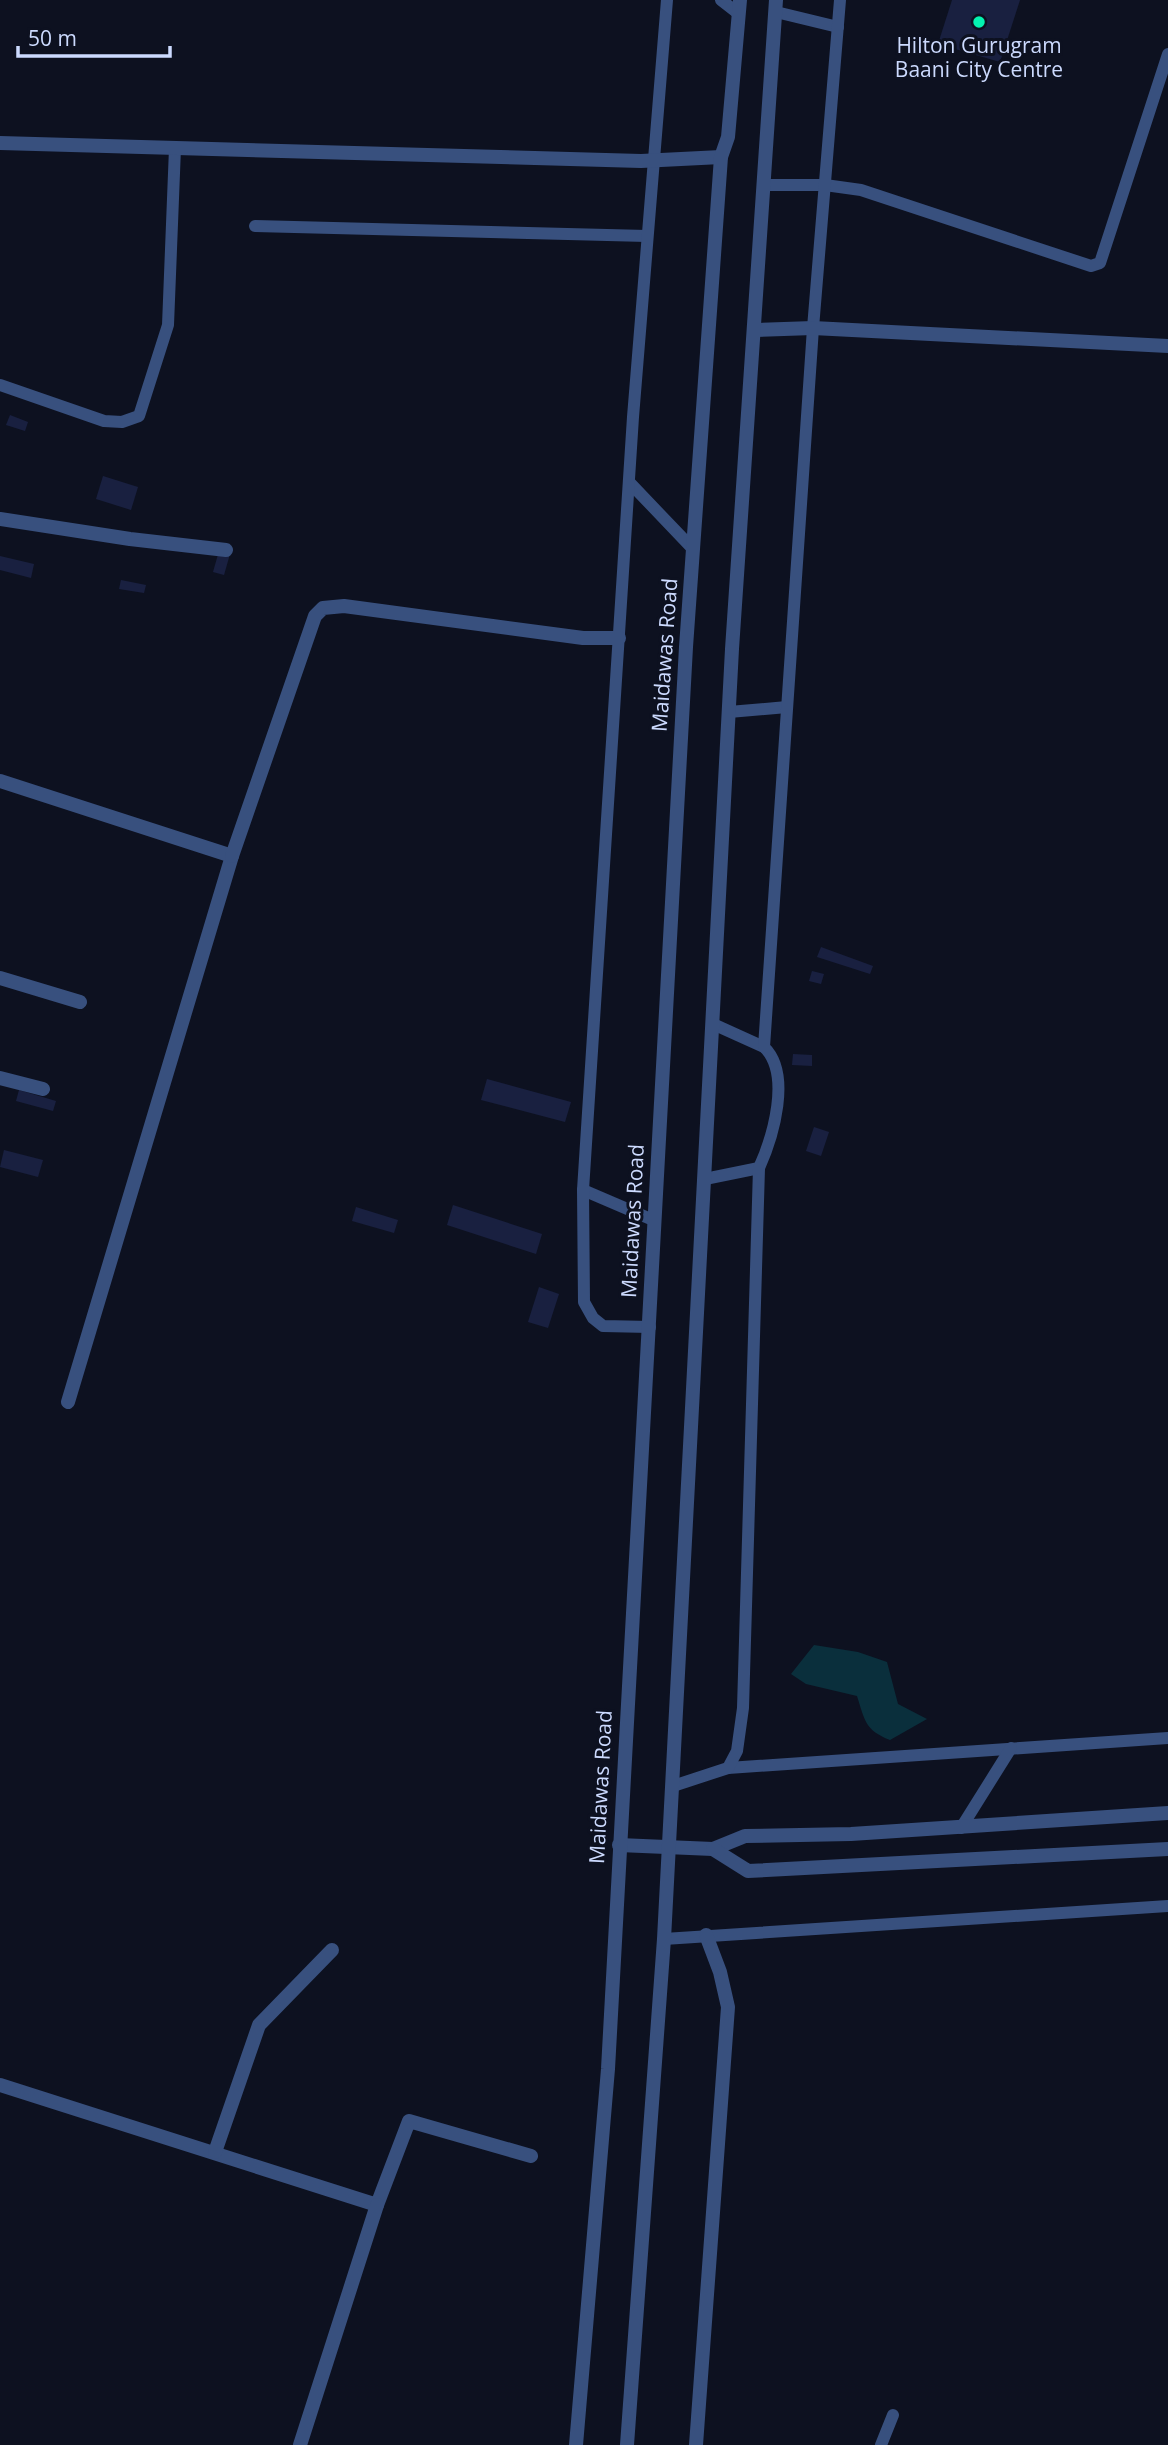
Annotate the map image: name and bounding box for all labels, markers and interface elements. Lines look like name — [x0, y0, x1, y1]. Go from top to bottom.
scale bar — [18, 14, 170, 58]
marker: Hilton Gurugram Baani City Centre — [971, 14, 987, 30]
text: 50 m — [28, 24, 77, 52]
place label: Hilton Gurugram Baani City Centre — [895, 31, 1063, 83]
street label: Maidawas Road — [645, 577, 683, 733]
street label: Maidawas Road — [614, 1143, 650, 1299]
street label: Maidawas Road — [582, 1709, 618, 1865]

